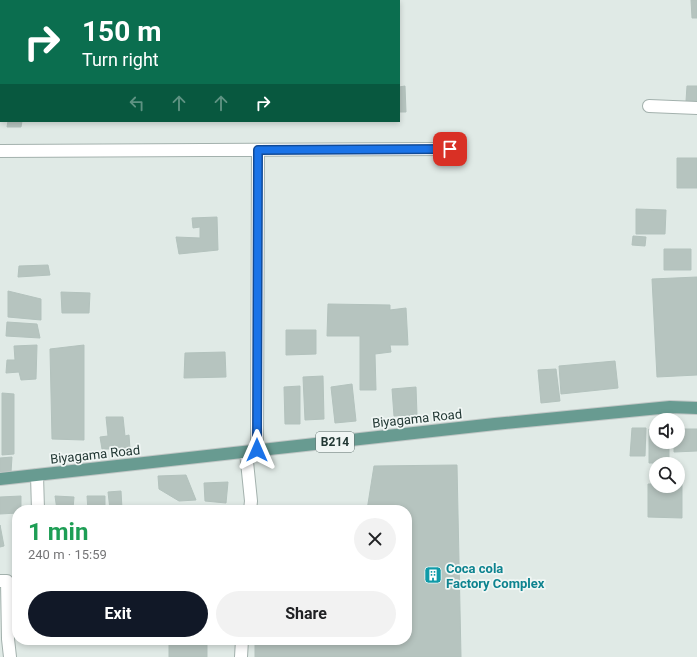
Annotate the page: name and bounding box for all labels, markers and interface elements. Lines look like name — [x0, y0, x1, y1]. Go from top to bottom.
text: 150 m — [82, 15, 161, 48]
icon: right — [16, 16, 68, 68]
text: Turn right — [82, 49, 159, 70]
icon: left — [126, 92, 148, 114]
icon: ahead — [168, 92, 190, 114]
icon: ahead — [210, 92, 232, 114]
icon: right — [252, 92, 274, 114]
pin — [433, 132, 467, 166]
icon: arrive — [439, 138, 461, 160]
street label: Biyagama Road — [371, 406, 463, 431]
map controls — [649, 413, 685, 493]
button: sound — [649, 413, 685, 449]
position arrow — [236, 429, 278, 471]
road number: B214 — [316, 432, 354, 452]
street label: Biyagama Road — [49, 442, 141, 467]
button: search — [649, 457, 685, 493]
text: 1 min — [28, 518, 88, 546]
button: close — [354, 518, 396, 560]
text: 240 m · 15:59 — [28, 547, 107, 562]
place label: Coca cola Factory Complex — [446, 561, 545, 591]
building icon: Coca cola Factory Complex — [423, 565, 443, 585]
button: Exit — [28, 591, 208, 637]
button: Share — [216, 591, 396, 637]

